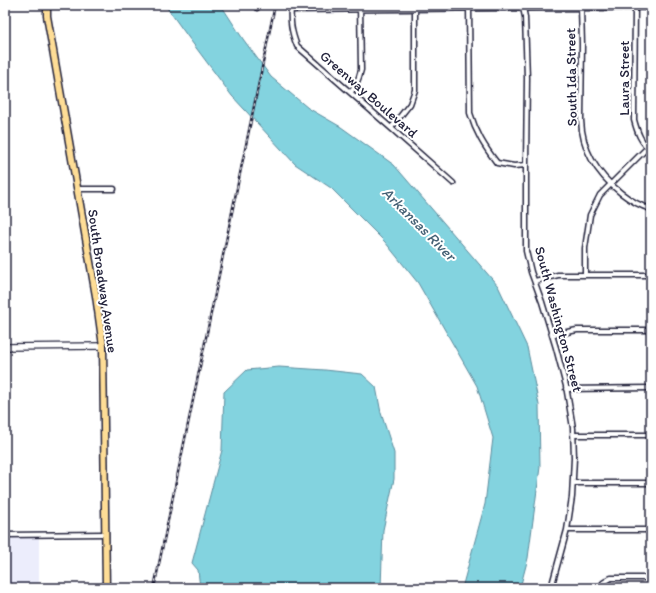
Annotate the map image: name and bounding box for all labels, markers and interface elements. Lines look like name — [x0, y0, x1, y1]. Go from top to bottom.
street label: South Ida Street — [562, 28, 581, 126]
street label: Laura Street — [616, 40, 633, 116]
street label: Greenway Boulevard — [316, 47, 421, 142]
water label: Arkansas River — [378, 183, 461, 266]
street label: South Broadway Avenue — [84, 208, 121, 354]
street label: South Washington Street — [531, 245, 586, 394]

